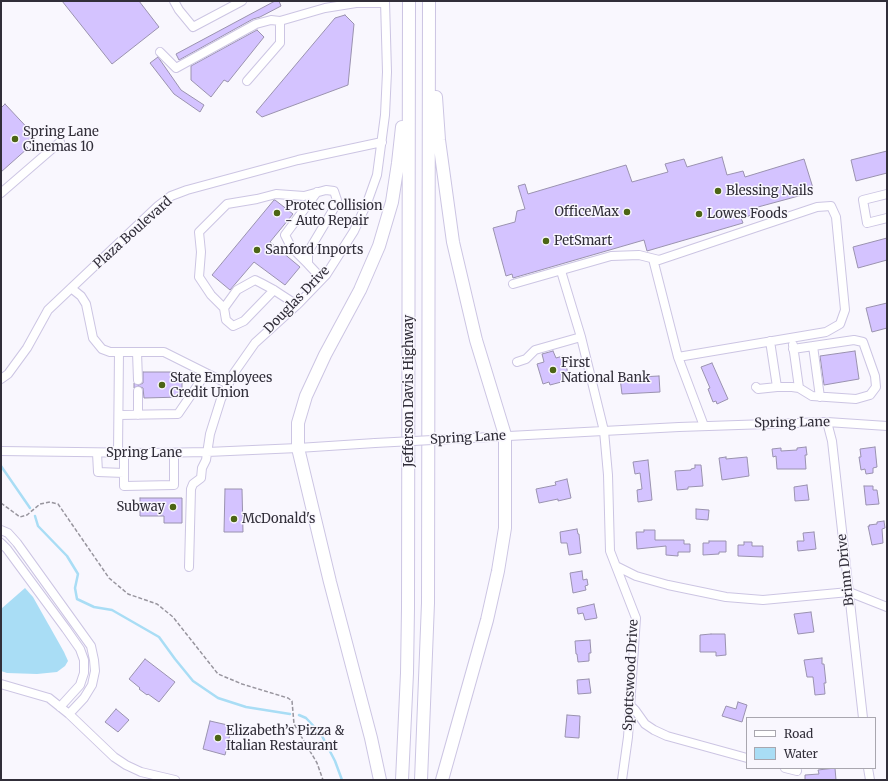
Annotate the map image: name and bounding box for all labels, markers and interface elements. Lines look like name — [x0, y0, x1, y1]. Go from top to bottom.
place label: Spring Lane Cinemas 10 — [23, 124, 99, 155]
marker: Spring Lane Cinemas 10 — [10, 134, 20, 144]
place label: Blessing Nails — [726, 183, 813, 199]
marker: Blessing Nails — [713, 186, 723, 196]
street label: Plaza Boulevard — [91, 194, 175, 272]
place label: Protec Collision - Auto Repair — [285, 198, 383, 229]
place label: OfficeMax — [554, 204, 619, 220]
place label: Lowes Foods — [707, 206, 788, 222]
marker: OfficeMax — [622, 207, 632, 217]
marker: Protec Collision - Auto Repair — [272, 208, 282, 218]
marker: Lowes Foods — [694, 209, 704, 219]
place label: PetSmart — [554, 233, 612, 249]
marker: PetSmart — [541, 236, 551, 246]
place label: Sanford Inports — [265, 242, 363, 258]
marker: Sanford Inports — [252, 245, 262, 255]
street label: Douglas Drive — [261, 263, 333, 337]
street label: Jefferson Davis Highway — [401, 315, 417, 467]
place label: First National Bank — [561, 355, 650, 386]
marker: First National Bank — [548, 365, 558, 375]
place label: State Employees Credit Union — [170, 370, 272, 401]
marker: State Employees Credit Union — [157, 380, 167, 390]
street label: Spring Lane — [754, 415, 830, 431]
street label: Spring Lane — [430, 428, 506, 448]
street label: Spring Lane — [106, 445, 182, 461]
place label: Subway — [116, 499, 165, 515]
marker: Subway — [168, 502, 178, 512]
place label: McDonald's — [242, 511, 315, 527]
marker: McDonald's — [229, 514, 239, 524]
street label: Brinn Drive — [834, 533, 858, 607]
street label: Spottswood Drive — [620, 619, 642, 731]
legend — [746, 717, 876, 769]
place label: Elizabeth’s Pizza & Italian Restaurant — [226, 723, 344, 754]
text: Road — [784, 726, 813, 741]
marker: Elizabeth’s Pizza & Italian Restaurant — [213, 733, 223, 743]
text: Water — [784, 746, 818, 761]

